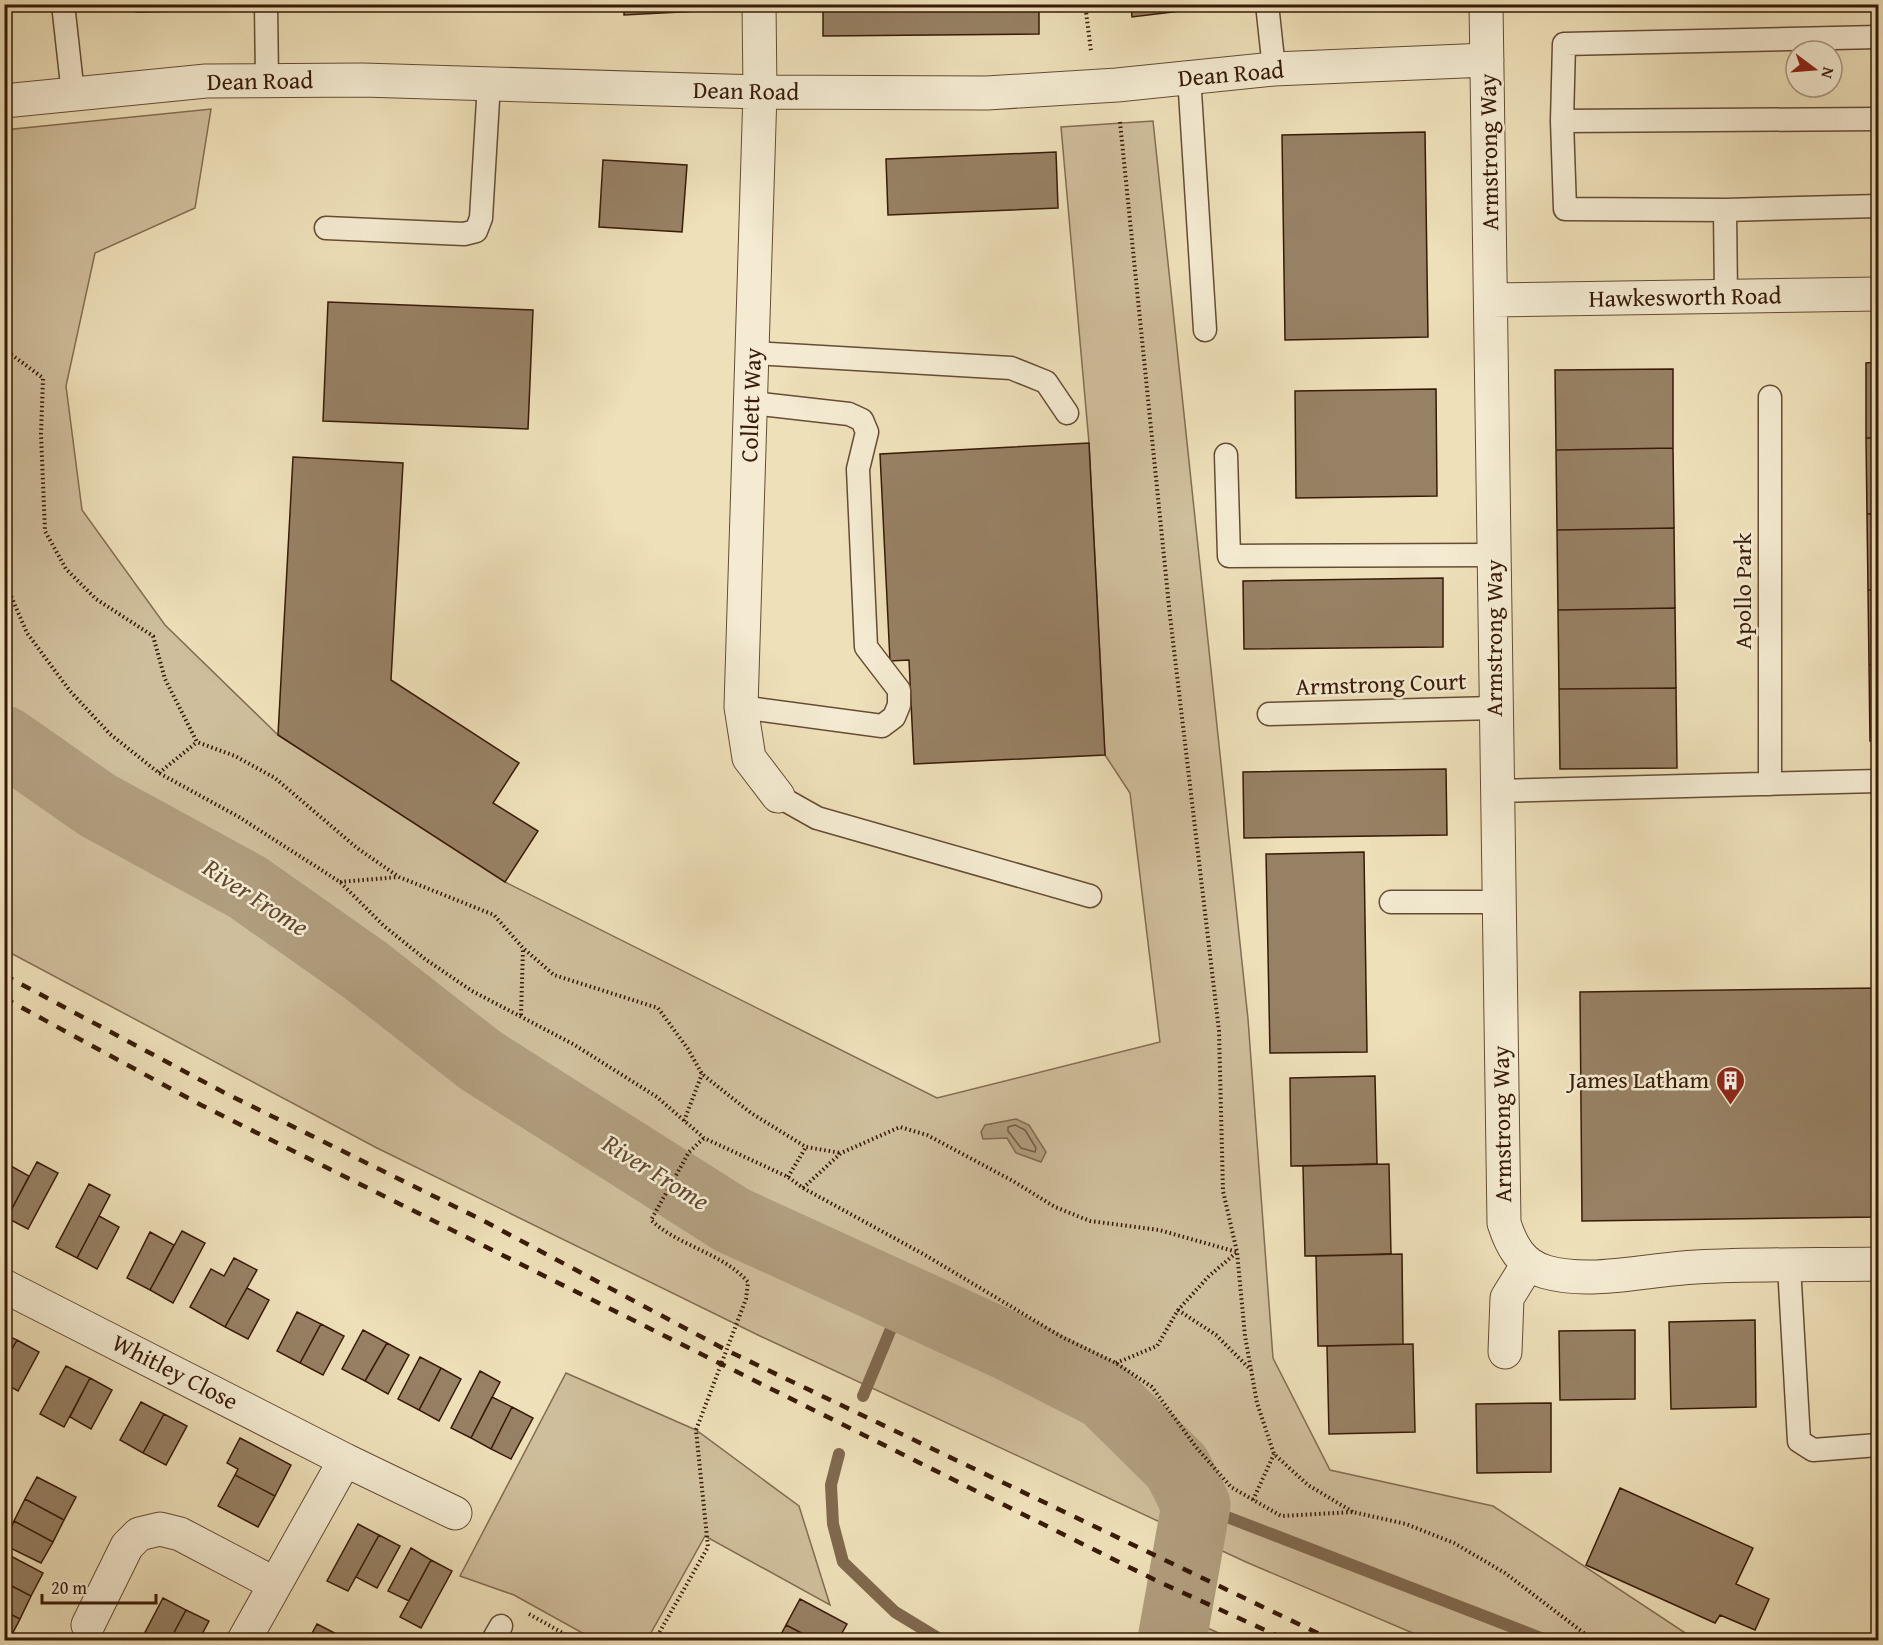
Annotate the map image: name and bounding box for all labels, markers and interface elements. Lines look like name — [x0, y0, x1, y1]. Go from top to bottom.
north arrow — [1784, 39, 1844, 99]
street label: Dean Road — [1177, 51, 1286, 96]
street label: Dean Road — [207, 62, 314, 99]
text: N — [1815, 65, 1841, 82]
street label: Dean Road — [693, 72, 800, 109]
street label: Armstrong Way — [1470, 73, 1507, 231]
street label: Hawkesworth Road — [1588, 277, 1782, 316]
street label: Collett Way — [731, 347, 770, 463]
street label: Apollo Park — [1725, 532, 1760, 650]
street label: Armstrong Way — [1476, 559, 1511, 717]
street label: Armstrong Court — [1295, 663, 1468, 704]
water label: River Frome — [195, 847, 317, 945]
street label: Armstrong Way — [1483, 1045, 1520, 1203]
place label: James Latham — [1565, 1062, 1709, 1097]
building icon: James Latham — [1714, 1064, 1746, 1106]
water label: River Frome — [594, 1123, 717, 1220]
street label: Whitley Close — [106, 1325, 244, 1418]
scale bar — [42, 1567, 156, 1605]
text: 20 m — [51, 1574, 87, 1601]

